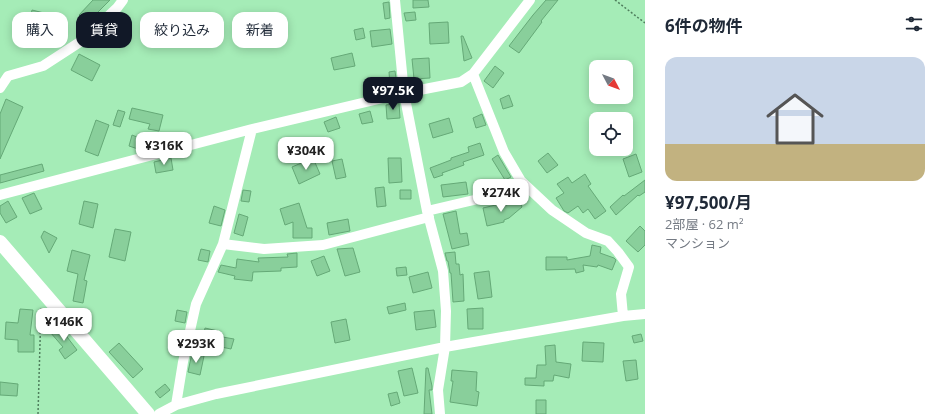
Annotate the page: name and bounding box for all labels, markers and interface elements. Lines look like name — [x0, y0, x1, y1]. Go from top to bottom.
chip: 購入 — [12, 12, 68, 48]
chip: 賃貸 — [76, 12, 132, 48]
chip: 絞り込み — [140, 12, 224, 48]
chip: 新着 — [232, 12, 288, 48]
icon: filters — [903, 13, 925, 35]
text: 6件の物件 — [665, 14, 743, 37]
north arrow — [589, 60, 633, 104]
map controls — [589, 60, 633, 156]
pin: ¥97.5K — [360, 77, 426, 111]
text: ¥97.5K — [372, 81, 414, 99]
icon: home — [759, 83, 831, 155]
button: locate — [589, 112, 633, 156]
pin: ¥316K — [136, 132, 192, 166]
text: ¥316K — [145, 136, 183, 154]
pin: ¥304K — [278, 137, 334, 171]
text: ¥304K — [287, 141, 325, 159]
pin: ¥274K — [473, 179, 529, 213]
text: ¥274K — [482, 183, 520, 201]
text: ¥97,500/月 — [665, 191, 752, 214]
text: 2部屋 · 62 m² — [665, 215, 743, 233]
text: マンション — [665, 234, 730, 252]
pin: ¥146K — [36, 308, 92, 342]
text: ¥146K — [45, 312, 83, 330]
pin: ¥293K — [168, 330, 224, 364]
text: ¥293K — [177, 334, 215, 352]

